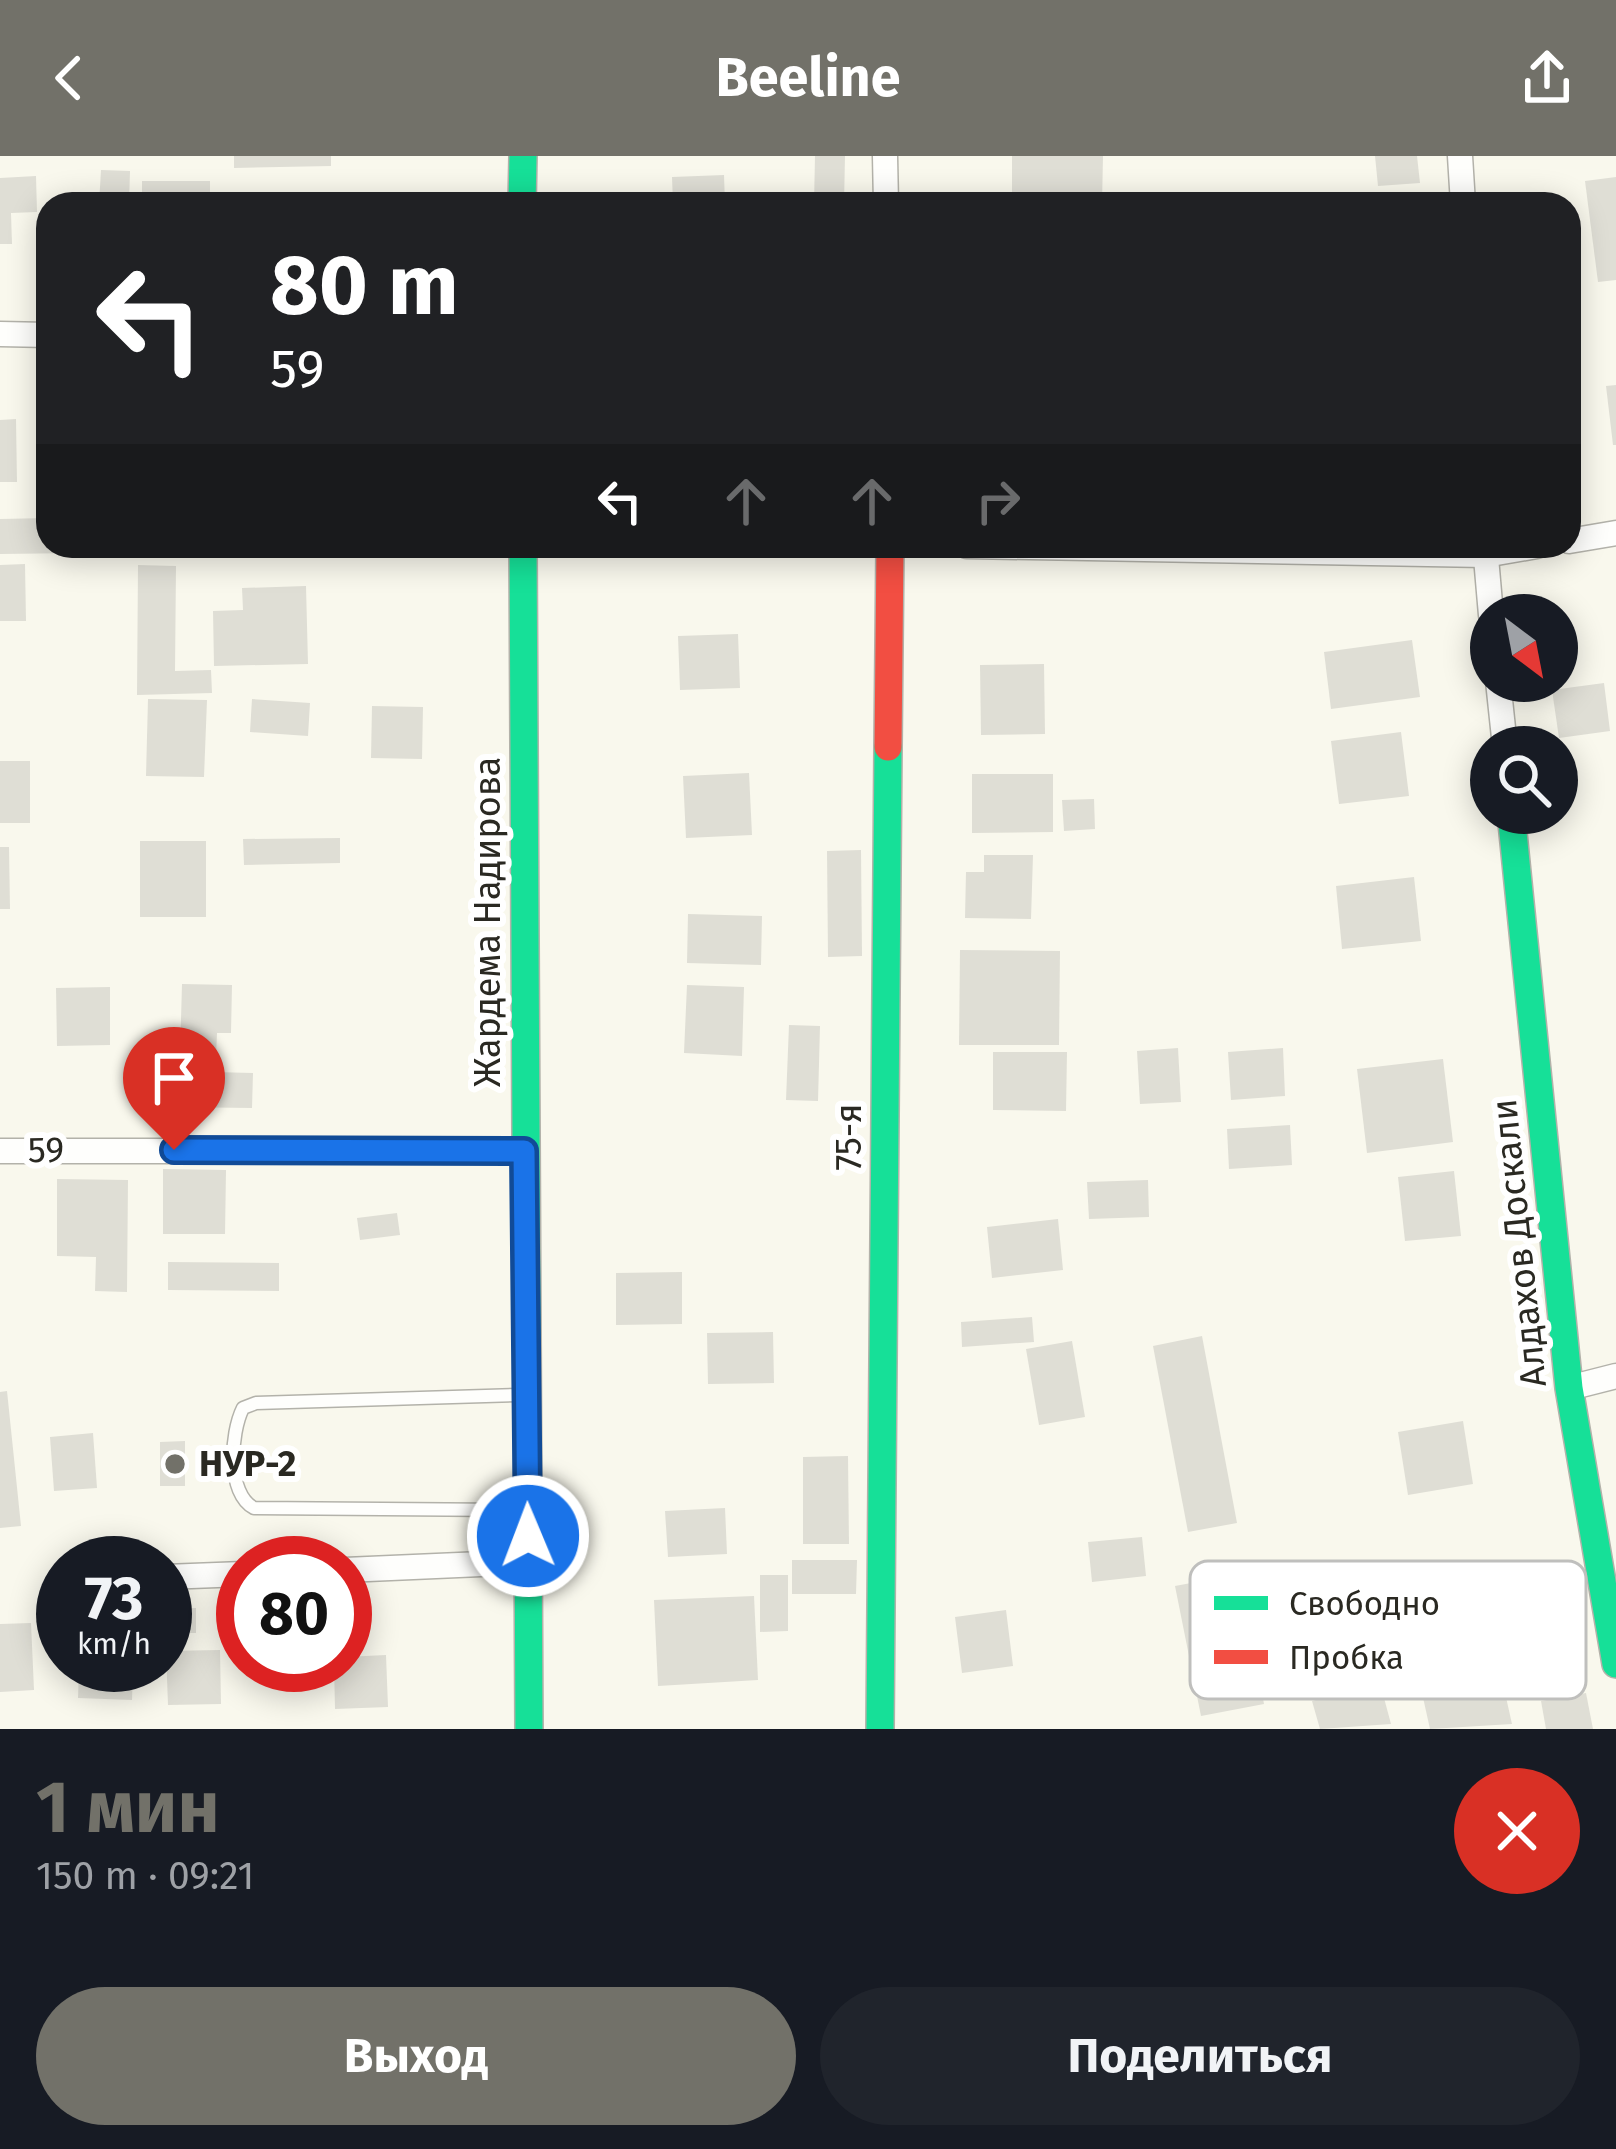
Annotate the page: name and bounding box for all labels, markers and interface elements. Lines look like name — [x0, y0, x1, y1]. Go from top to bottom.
icon: back — [36, 45, 102, 111]
icon: share — [1514, 45, 1580, 111]
text: Beeline — [715, 46, 901, 110]
text: 80 m — [270, 235, 459, 336]
icon: left — [72, 240, 228, 396]
text: 59 — [270, 337, 325, 401]
icon: left — [587, 468, 653, 534]
icon: ahead — [713, 468, 779, 534]
icon: ahead — [839, 468, 905, 534]
icon: right — [965, 468, 1031, 534]
north arrow — [1470, 594, 1578, 702]
map controls — [1470, 594, 1578, 834]
button: search — [1470, 726, 1578, 834]
street label: Жардема Надирова — [466, 757, 510, 1087]
pin — [123, 1027, 225, 1150]
icon: arrive — [141, 1045, 207, 1111]
street label: Алдахов Доскали — [1482, 1097, 1556, 1389]
street label: 75-я — [827, 1103, 871, 1171]
street label: 59 — [27, 1128, 65, 1172]
place label: НУР-2 — [199, 1442, 296, 1486]
marker: НУР-2 — [162, 1451, 188, 1477]
position arrow — [465, 1473, 591, 1599]
speed limit sign: 80 — [216, 1536, 372, 1692]
legend — [1190, 1561, 1586, 1699]
text: 73 — [85, 1563, 143, 1635]
text: Свободно — [1289, 1584, 1440, 1624]
text: km/h — [77, 1626, 151, 1662]
text: Пробка — [1289, 1638, 1404, 1678]
text: 1 мин — [36, 1765, 220, 1851]
button: close — [1454, 1768, 1580, 1894]
text: 150 m · 09:21 — [36, 1853, 254, 1899]
button: Выход — [36, 1987, 796, 2125]
button: Поделиться — [820, 1987, 1580, 2125]

